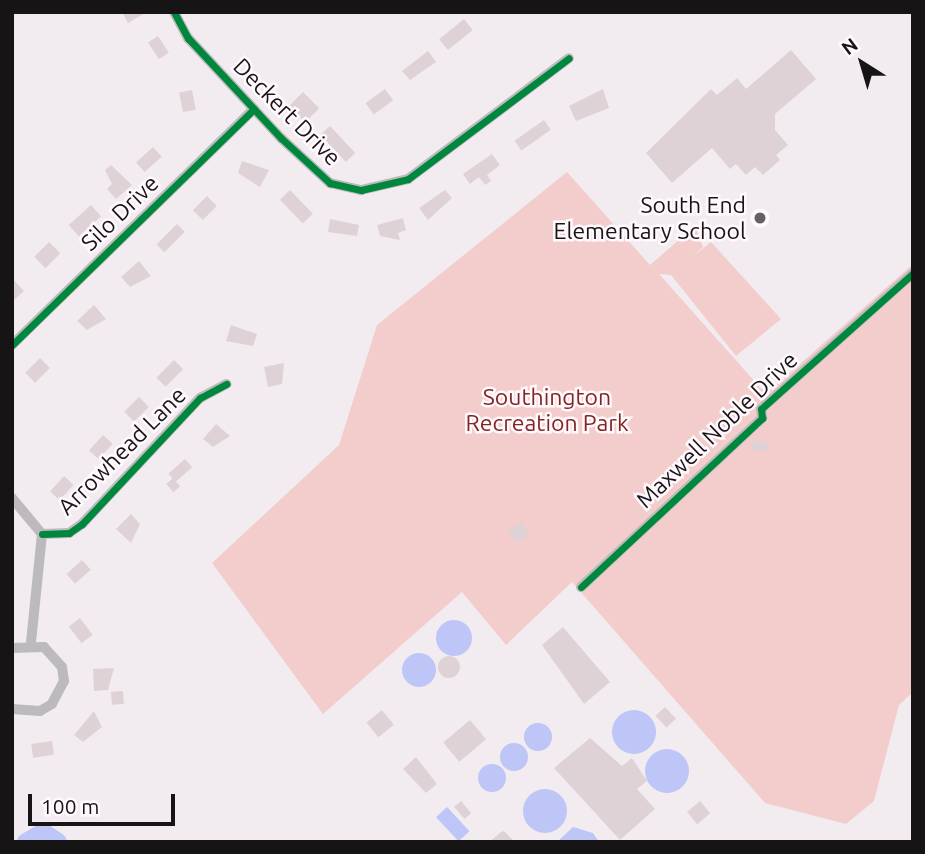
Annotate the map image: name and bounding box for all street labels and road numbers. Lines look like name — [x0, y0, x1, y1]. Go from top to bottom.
street label: Deckert Drive — [227, 52, 347, 172]
street label: Silo Drive — [76, 169, 164, 257]
street label: Maxwell Noble Drive — [631, 346, 803, 514]
street label: Arrowhead Lane — [52, 381, 192, 521]

